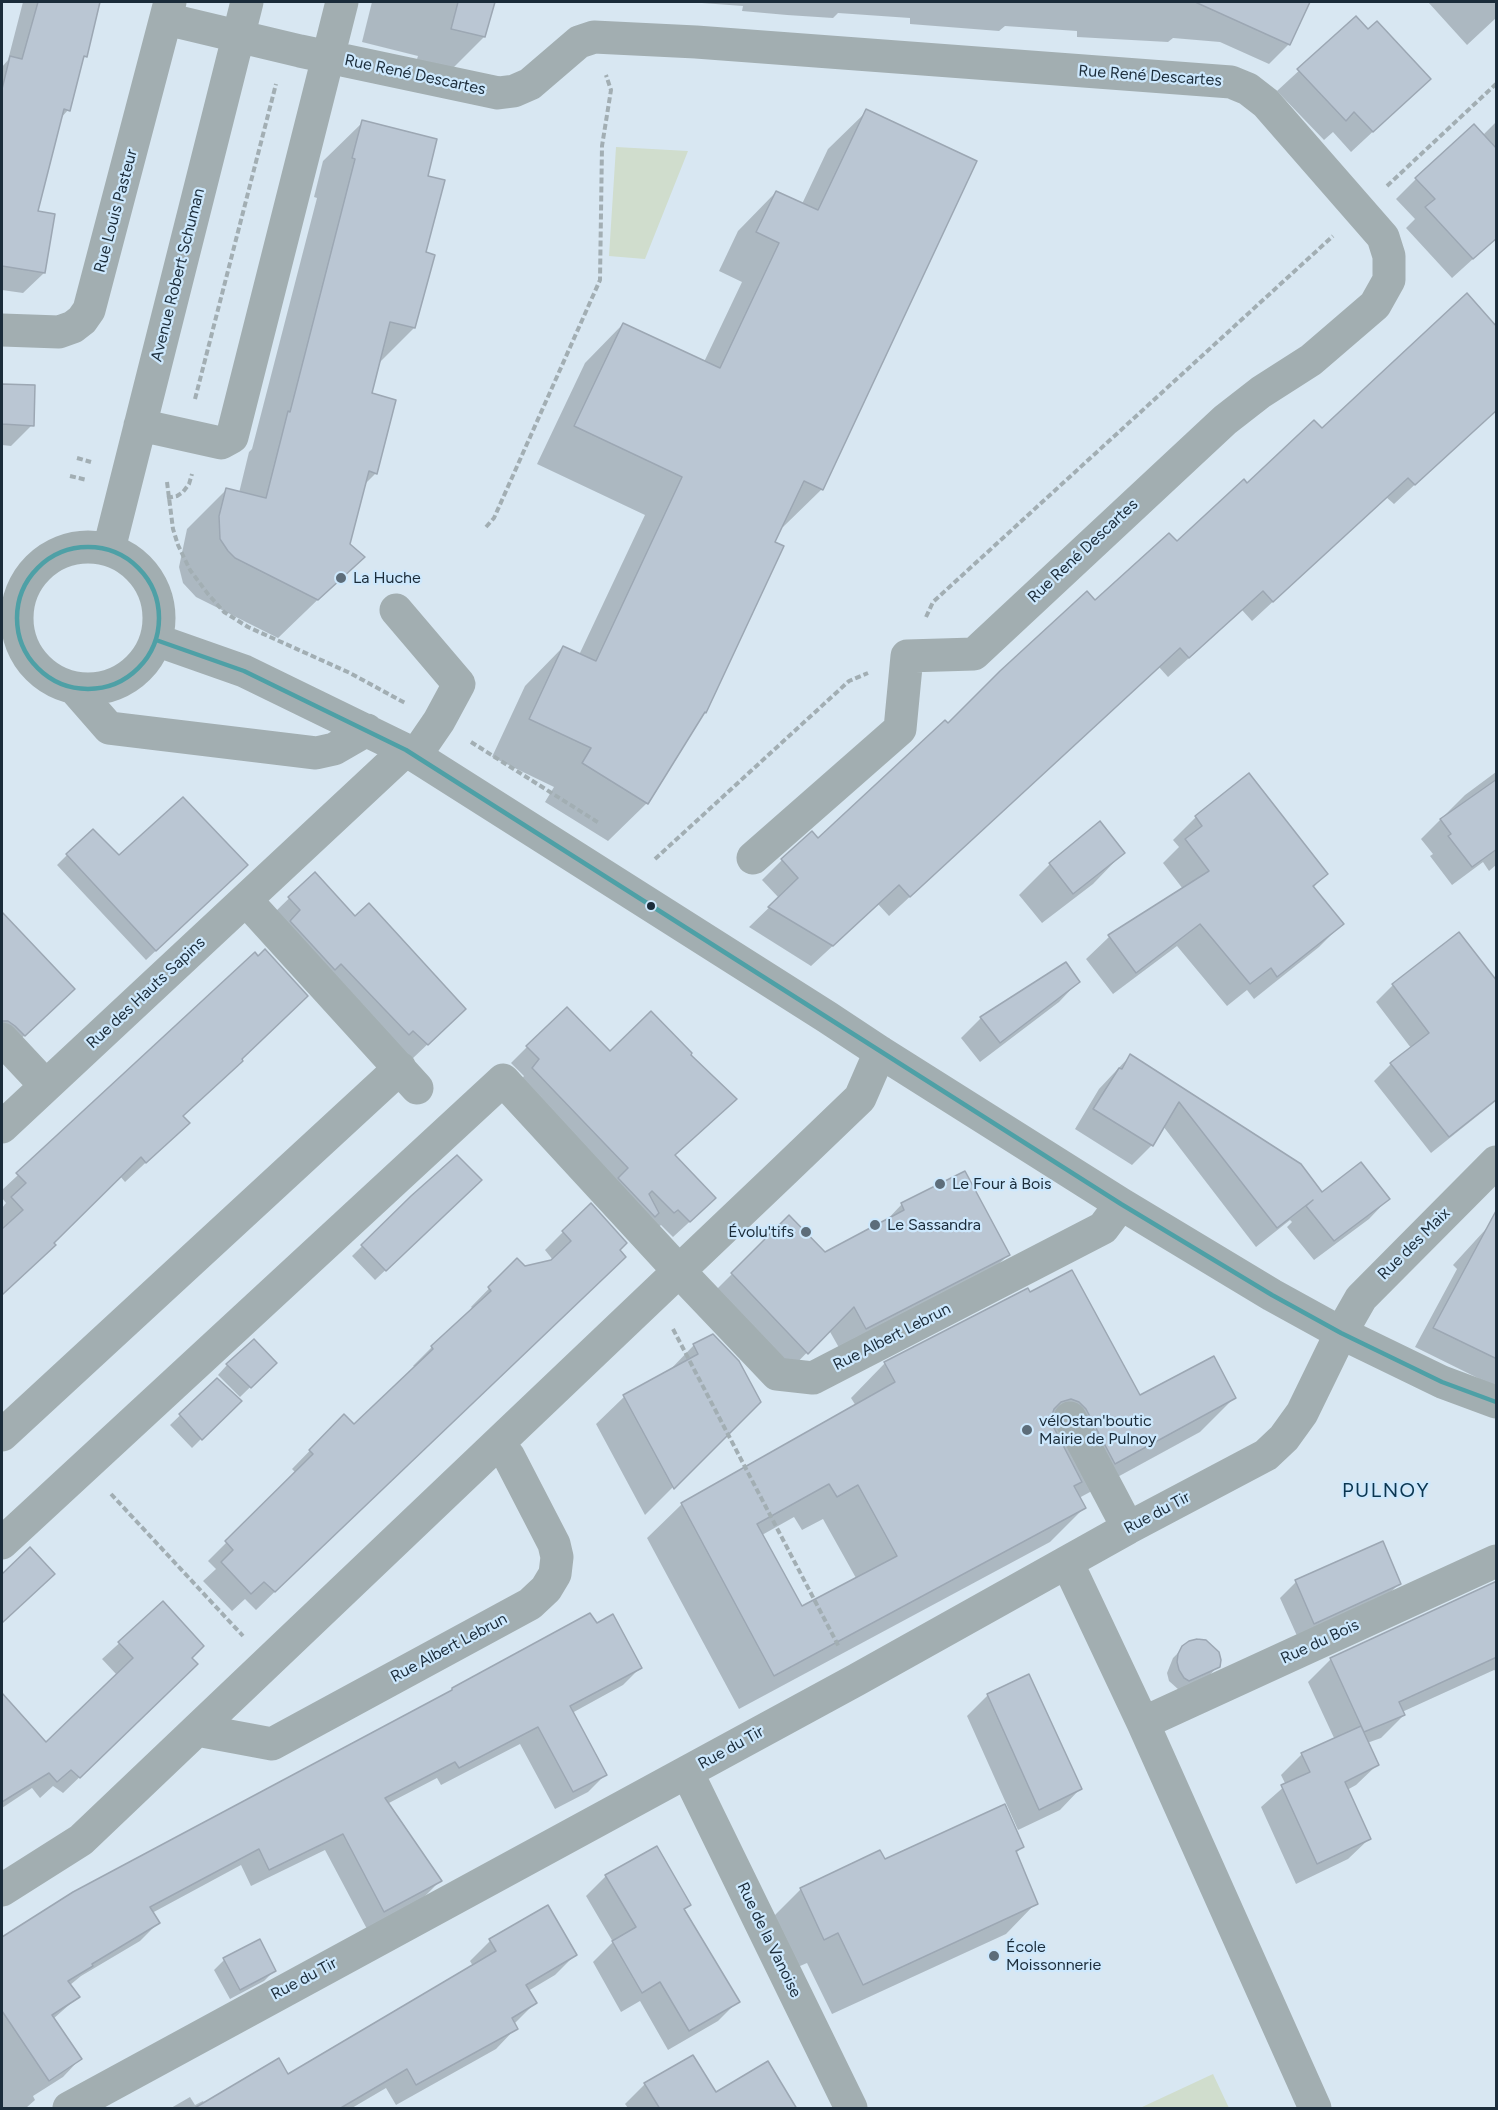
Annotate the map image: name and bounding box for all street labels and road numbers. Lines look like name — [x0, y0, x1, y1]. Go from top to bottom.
street label: Rue René Descartes — [343, 51, 487, 99]
street label: Rue René Descartes — [1078, 61, 1222, 91]
street label: Rue Louis Pasteur — [90, 147, 142, 275]
street label: Avenue Robert Schuman — [147, 186, 209, 364]
street label: Rue René Descartes — [1024, 495, 1142, 607]
street label: Rue des Hauts Sapins — [83, 933, 209, 1053]
street label: Rue des Maix — [1374, 1204, 1454, 1284]
street label: Rue Albert Lebrun — [830, 1299, 954, 1375]
street label: Rue du Tir — [1121, 1488, 1193, 1538]
street label: Rue Albert Lebrun — [387, 1609, 511, 1687]
street label: Rue du Bois — [1278, 1616, 1362, 1668]
street label: Rue du Tir — [695, 1722, 767, 1774]
street label: Rue de la Vanoise — [733, 1879, 805, 2001]
street label: Rue du Tir — [268, 1954, 340, 2004]

